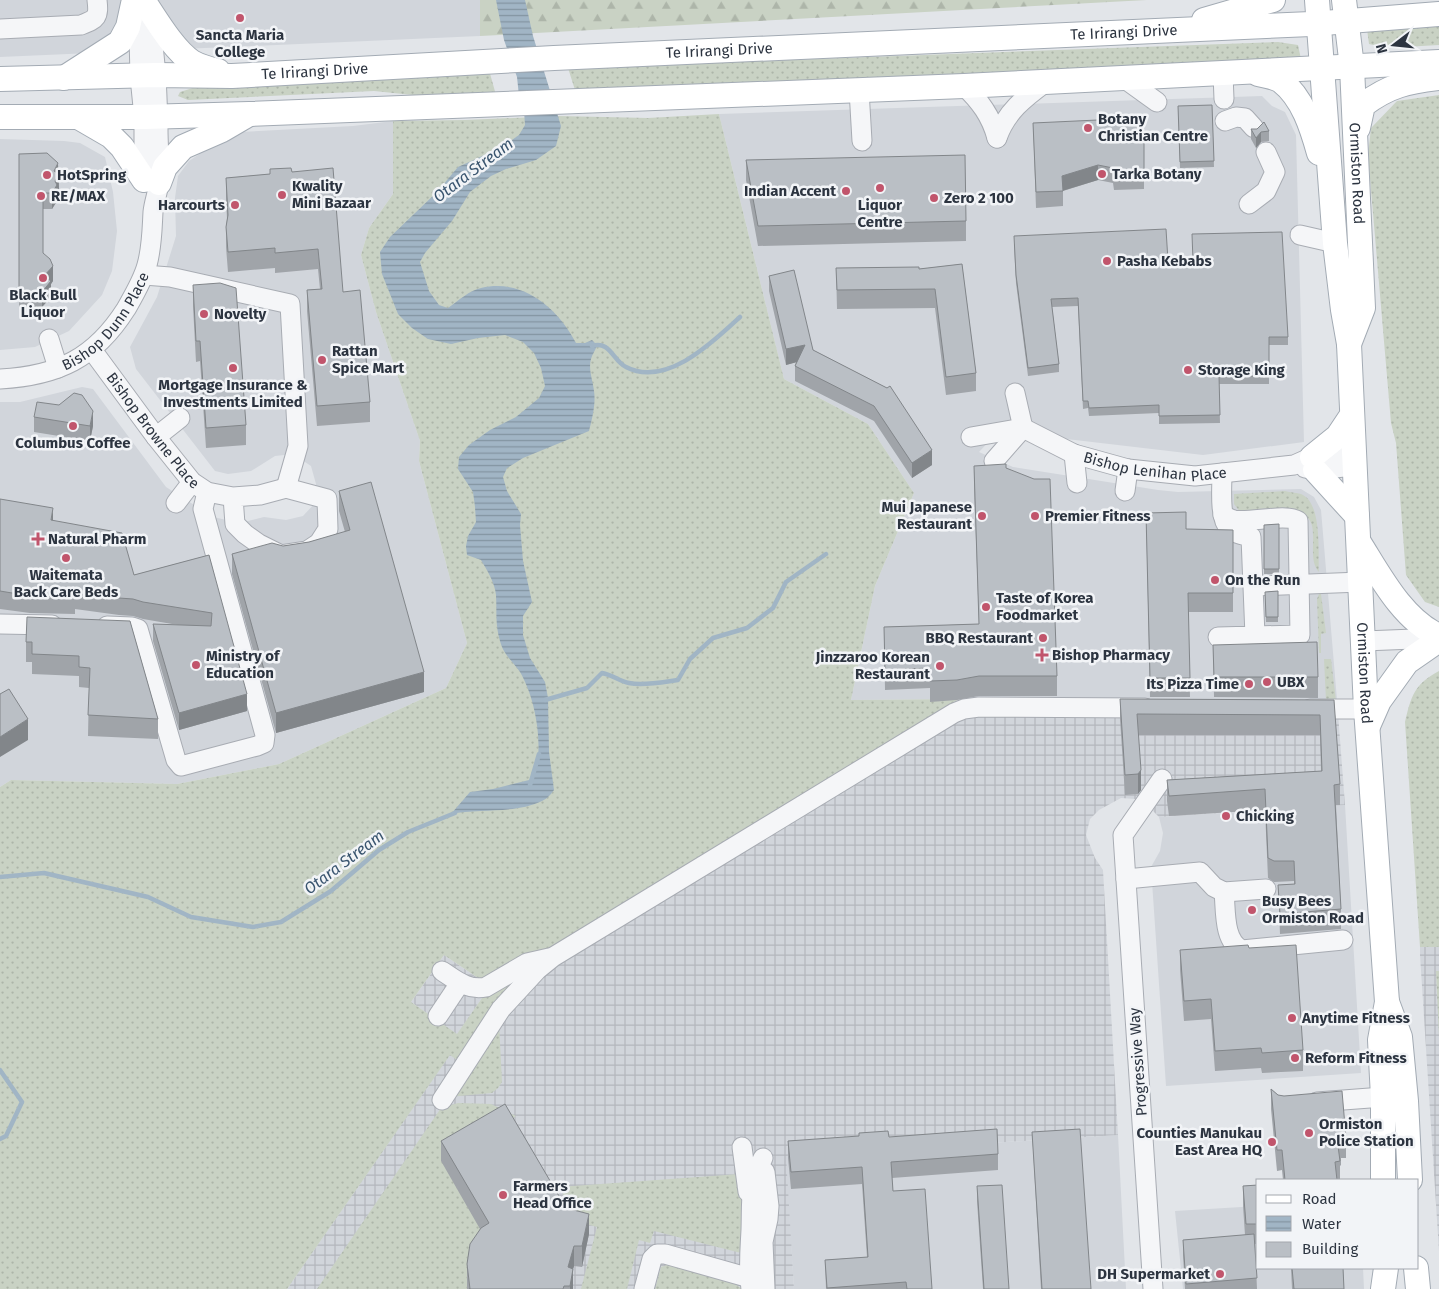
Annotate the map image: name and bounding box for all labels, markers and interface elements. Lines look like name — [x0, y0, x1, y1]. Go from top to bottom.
marker: Sancta Maria College — [234, 12, 246, 24]
north arrow — [1369, 20, 1419, 70]
street label: Te Irirangi Drive — [1070, 21, 1178, 44]
place label: Sancta Maria College — [196, 26, 284, 61]
street label: Te Irirangi Drive — [665, 39, 773, 62]
text: N — [1373, 42, 1391, 55]
street label: Te Irirangi Drive — [261, 59, 369, 83]
place label: Botany Christian Centre — [1098, 110, 1208, 145]
marker: Botany Christian Centre — [1082, 122, 1094, 134]
street label: Ormiston Road — [1346, 122, 1368, 225]
water label: Otara Stream — [429, 134, 517, 206]
place label: Tarka Botany — [1112, 165, 1202, 183]
place label: HotSpring — [57, 166, 127, 184]
marker: Tarka Botany — [1096, 168, 1108, 180]
marker: HotSpring — [41, 169, 53, 181]
place label: Kwality Mini Bazaar — [292, 177, 372, 212]
place label: Indian Accent — [744, 182, 836, 200]
marker: Liquor Centre — [874, 182, 886, 194]
marker: Indian Accent — [840, 185, 852, 197]
place label: RE/MAX — [51, 187, 106, 205]
marker: Kwality Mini Bazaar — [276, 189, 288, 201]
place label: Zero 2 100 — [944, 189, 1014, 207]
marker: RE/MAX — [35, 190, 47, 202]
marker: Zero 2 100 — [928, 192, 940, 204]
place label: Harcourts — [158, 196, 225, 214]
place label: Liquor Centre — [858, 196, 903, 231]
marker: Harcourts — [229, 199, 241, 211]
place label: Pasha Kebabs — [1117, 252, 1212, 270]
marker: Pasha Kebabs — [1101, 255, 1113, 267]
street label: Bishop Dunn Place — [59, 270, 153, 374]
marker: Black Bull Liquor — [37, 272, 49, 284]
place label: Black Bull Liquor — [9, 286, 77, 321]
place label: Novelty — [214, 305, 267, 323]
marker: Novelty — [198, 308, 210, 320]
place label: Rattan Spice Mart — [332, 342, 405, 377]
marker: Rattan Spice Mart — [316, 354, 328, 366]
place label: Storage King — [1198, 361, 1286, 379]
marker: Mortgage Insurance & Investments Limited — [227, 362, 239, 374]
marker: Storage King — [1182, 364, 1194, 376]
street label: Bishop Browne Place — [103, 369, 202, 493]
place label: Mortgage Insurance & Investments Limited — [158, 376, 308, 411]
marker: Columbus Coffee — [67, 420, 79, 432]
place label: Columbus Coffee — [15, 434, 131, 452]
street label: Bishop Lenihan Place — [1081, 448, 1228, 485]
place label: Mui Japanese Restaurant — [881, 498, 972, 533]
place label: Premier Fitness — [1045, 507, 1151, 525]
marker: Mui Japanese Restaurant — [976, 510, 988, 522]
marker: Premier Fitness — [1029, 510, 1041, 522]
place label: Natural Pharm — [48, 530, 146, 548]
marker: Natural Pharm — [32, 533, 44, 545]
marker: Waitemata Back Care Beds — [60, 552, 72, 564]
place label: Waitemata Back Care Beds — [14, 566, 118, 601]
place label: On the Run — [1225, 571, 1300, 589]
marker: On the Run — [1209, 574, 1221, 586]
place label: Taste of Korea Foodmarket — [996, 589, 1094, 624]
marker: Taste of Korea Foodmarket — [980, 601, 992, 613]
street label: Ormiston Road — [1353, 622, 1376, 724]
place label: BBQ Restaurant — [925, 629, 1033, 647]
marker: BBQ Restaurant — [1037, 632, 1049, 644]
place label: Bishop Pharmacy — [1052, 646, 1170, 664]
place label: Ministry of Education — [206, 647, 281, 682]
place label: Jinzzaroo Korean Restaurant — [814, 648, 930, 683]
marker: Bishop Pharmacy — [1036, 649, 1048, 661]
marker: Ministry of Education — [190, 659, 202, 671]
marker: Jinzzaroo Korean Restaurant — [934, 660, 946, 672]
place label: UBX — [1277, 673, 1305, 691]
place label: Its Pizza Time — [1146, 675, 1239, 693]
marker: UBX — [1261, 676, 1273, 688]
marker: Its Pizza Time — [1243, 678, 1255, 690]
place label: Chicking — [1236, 807, 1295, 825]
marker: Chicking — [1220, 810, 1232, 822]
water label: Otara Stream — [300, 826, 388, 898]
place label: Busy Bees Ormiston Road — [1262, 892, 1364, 927]
marker: Busy Bees Ormiston Road — [1246, 904, 1258, 916]
street label: Progressive Way — [1125, 1007, 1151, 1117]
place label: Anytime Fitness — [1301, 1009, 1410, 1027]
marker: Anytime Fitness — [1286, 1012, 1298, 1024]
place label: Reform Fitness — [1305, 1049, 1407, 1067]
marker: Reform Fitness — [1289, 1052, 1301, 1064]
place label: Ormiston Police Station — [1319, 1115, 1414, 1150]
place label: Counties Manukau East Area HQ — [1136, 1124, 1263, 1159]
marker: Ormiston Police Station — [1303, 1127, 1315, 1139]
marker: Counties Manukau East Area HQ — [1266, 1136, 1278, 1148]
place label: Farmers Head Office — [513, 1177, 592, 1212]
legend — [1256, 1179, 1419, 1269]
marker: Farmers Head Office — [497, 1189, 509, 1201]
text: Road — [1302, 1190, 1337, 1208]
text: Water — [1302, 1215, 1341, 1233]
text: Building — [1302, 1240, 1358, 1258]
place label: DH Supermarket — [1097, 1265, 1210, 1283]
marker: DH Supermarket — [1214, 1268, 1226, 1280]

